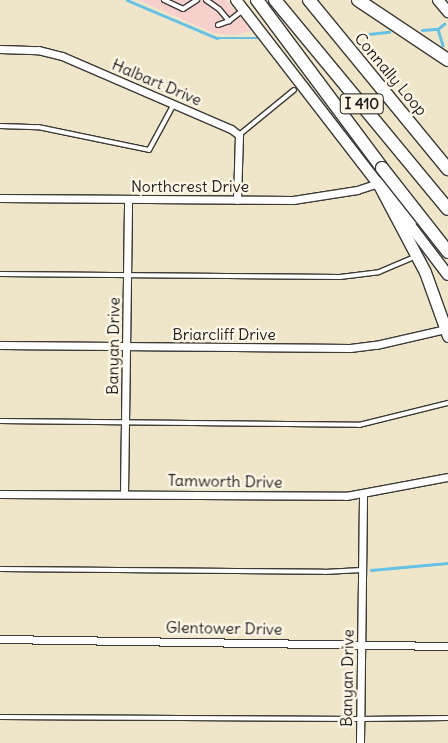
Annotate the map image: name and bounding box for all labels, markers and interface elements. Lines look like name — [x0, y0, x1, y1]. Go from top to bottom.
street label: Connally Loop — [351, 28, 431, 120]
street label: Halbart Drive — [109, 54, 205, 110]
road number: I 410 — [340, 92, 384, 116]
street label: Northcrest Drive — [131, 176, 249, 196]
street label: Banyan Drive — [103, 297, 123, 395]
street label: Briarcliff Drive — [172, 324, 276, 344]
street label: Tamworth Drive — [167, 470, 283, 492]
street label: Glentower Drive — [166, 617, 282, 639]
street label: Banyan Drive — [337, 629, 357, 727]

